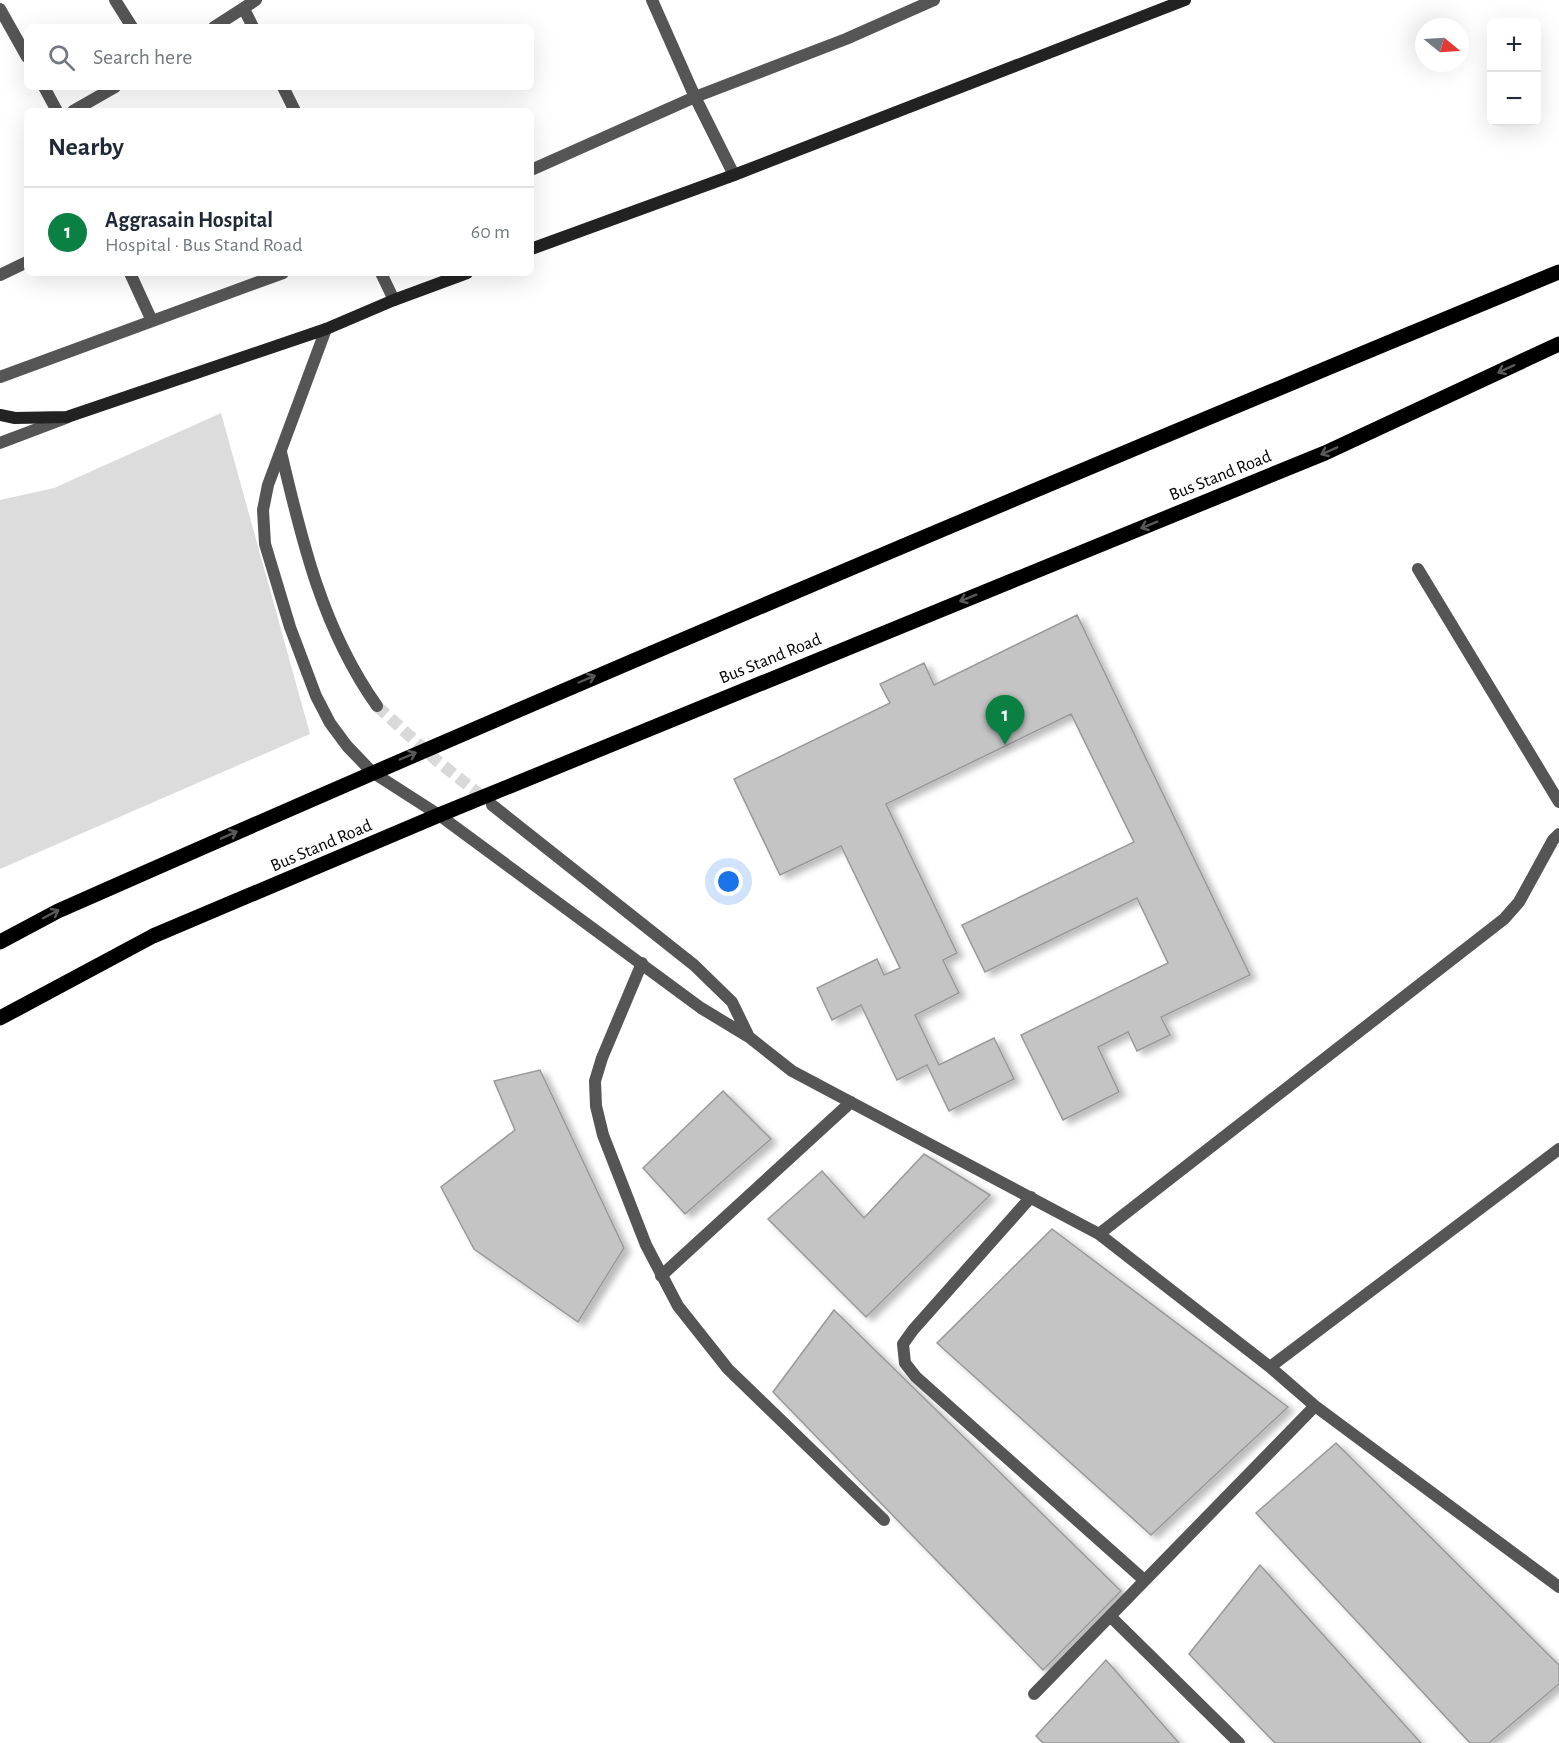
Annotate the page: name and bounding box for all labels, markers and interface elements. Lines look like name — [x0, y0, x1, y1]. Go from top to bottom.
north arrow — [1415, 18, 1469, 72]
map controls — [1487, 18, 1541, 126]
button: + — [1487, 18, 1541, 72]
search box — [24, 24, 534, 90]
icon: search — [45, 41, 78, 74]
text: Search here — [93, 46, 192, 68]
button: − — [1487, 72, 1541, 126]
text: Nearby — [48, 134, 124, 160]
text: Aggrasain Hospital — [105, 209, 273, 231]
text: 1 — [64, 222, 71, 242]
text: 60 m — [471, 222, 510, 242]
text: Hospital · Bus Stand Road — [105, 235, 303, 255]
one-way arrow — [1498, 363, 1516, 375]
one-way arrow — [1321, 446, 1339, 457]
street label: Bus Stand Road — [1167, 447, 1274, 505]
one-way arrow — [1140, 520, 1159, 531]
one-way arrow — [959, 593, 978, 604]
street label: Bus Stand Road — [717, 630, 824, 688]
one-way arrow — [577, 673, 595, 684]
pin: 1 — [986, 696, 1024, 745]
one-way arrow — [398, 750, 416, 761]
street label: Bus Stand Road — [268, 816, 375, 875]
one-way arrow — [220, 829, 238, 840]
your location — [714, 867, 743, 896]
one-way arrow — [42, 908, 60, 919]

